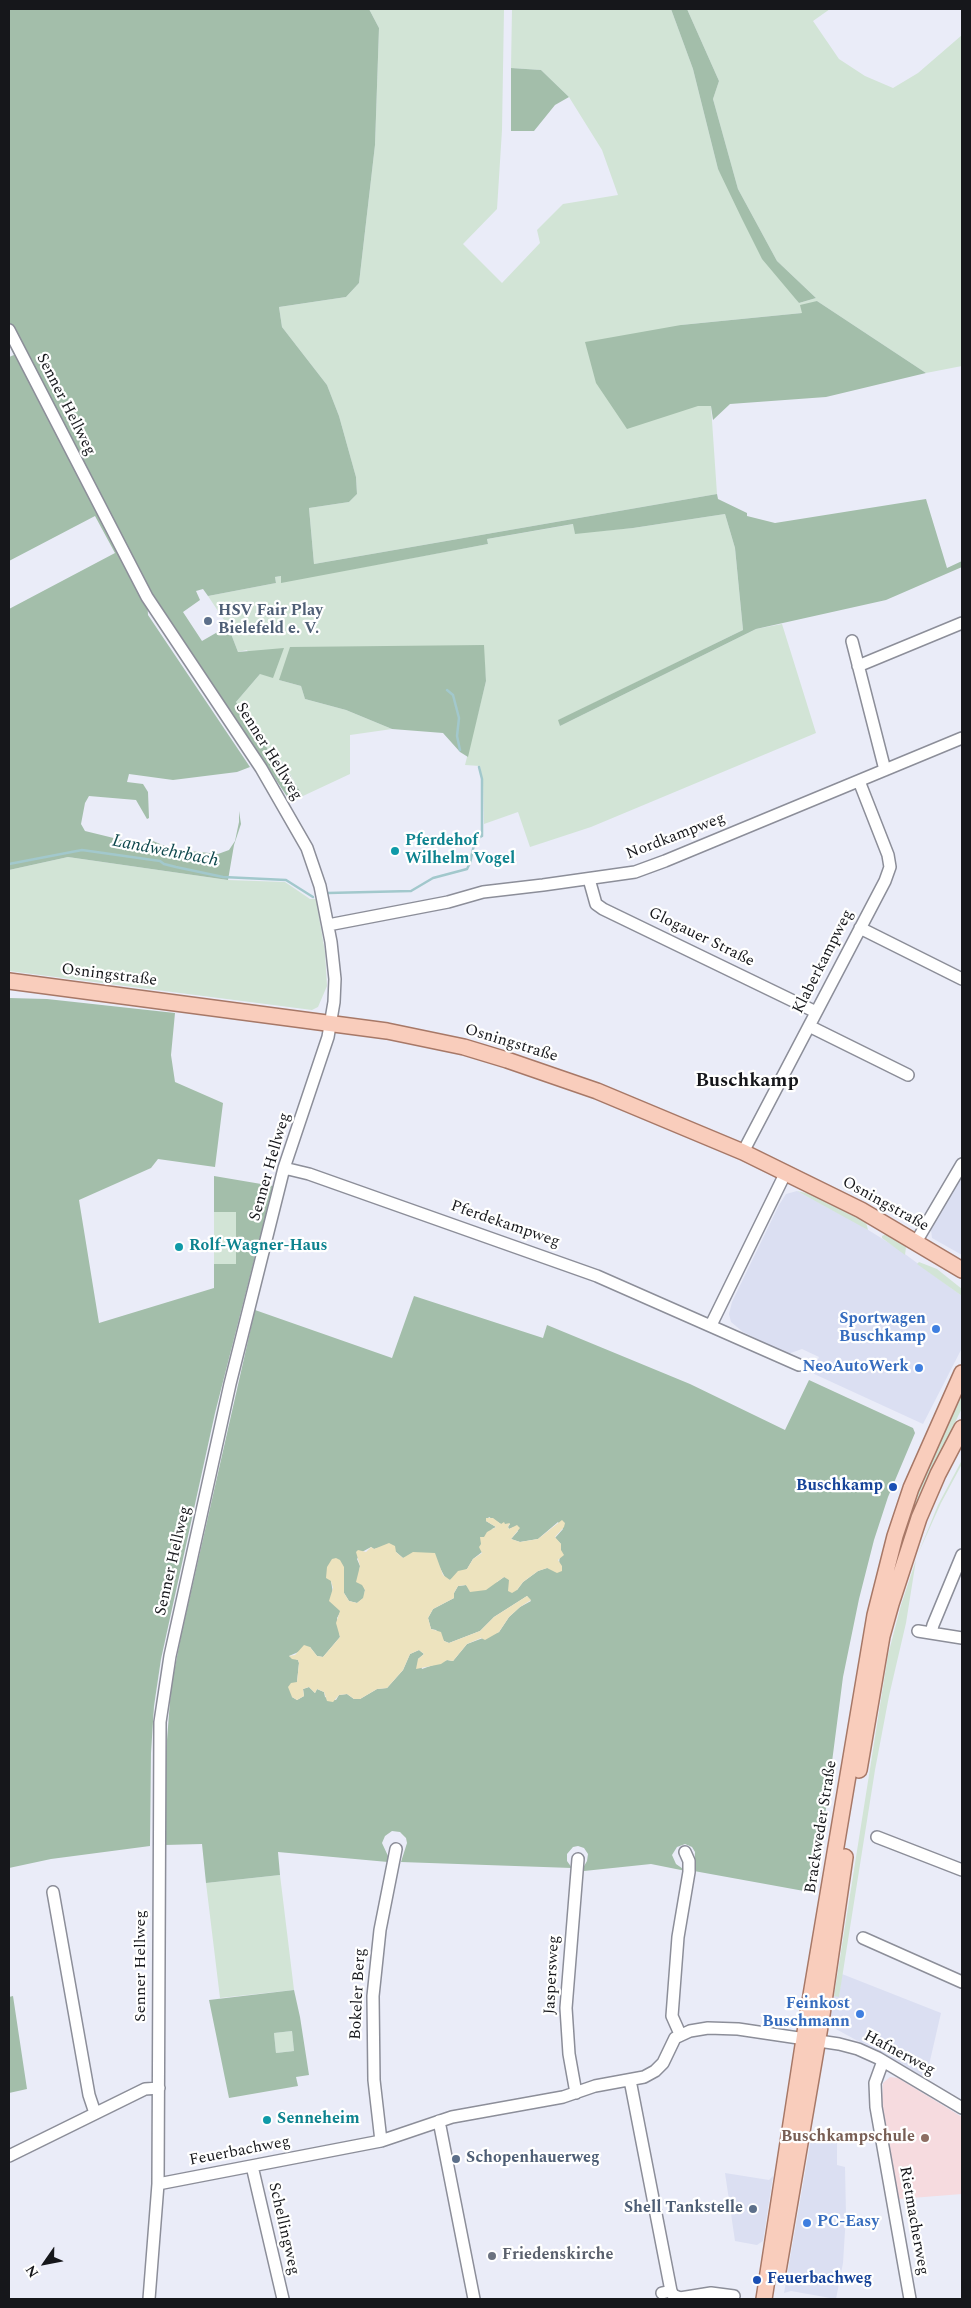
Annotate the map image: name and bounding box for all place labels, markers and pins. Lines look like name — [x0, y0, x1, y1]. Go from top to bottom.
place label: HSV Fair Play Bielefeld e. V. — [218, 602, 323, 640]
marker: HSV Fair Play Bielefeld e. V. — [202, 615, 214, 627]
place label: Pferdehof Wilhelm Vogel — [405, 832, 515, 870]
marker: Pferdehof Wilhelm Vogel — [389, 845, 401, 857]
place label: Rolf-Wagner-Haus — [189, 1237, 327, 1257]
marker: Rolf-Wagner-Haus — [173, 1241, 185, 1253]
place label: Sportwagen Buschkamp — [839, 1310, 926, 1348]
marker: Sportwagen Buschkamp — [930, 1323, 942, 1335]
place label: NeoAutoWerk — [802, 1358, 909, 1378]
marker: NeoAutoWerk — [913, 1362, 925, 1374]
place label: Buschkamp — [796, 1477, 883, 1497]
marker: Buschkamp — [887, 1481, 899, 1493]
place label: Feinkost Buschmann — [762, 1995, 850, 2033]
marker: Feinkost Buschmann — [854, 2008, 866, 2020]
place label: Senneheim — [277, 2110, 360, 2130]
marker: Senneheim — [261, 2114, 273, 2126]
place label: Buschkampschule — [781, 2128, 915, 2148]
marker: Buschkampschule — [919, 2132, 931, 2144]
place label: Schopenhauerweg — [466, 2149, 600, 2169]
marker: Schopenhauerweg — [450, 2153, 462, 2165]
place label: Shell Tankstelle — [624, 2199, 743, 2219]
marker: Shell Tankstelle — [747, 2203, 759, 2215]
place label: PC-Easy — [817, 2213, 879, 2233]
marker: PC-Easy — [801, 2217, 813, 2229]
place label: Friedenskirche — [502, 2246, 613, 2266]
marker: Friedenskirche — [486, 2250, 498, 2262]
place label: Feuerbachweg — [767, 2270, 872, 2290]
marker: Feuerbachweg — [751, 2274, 763, 2286]

